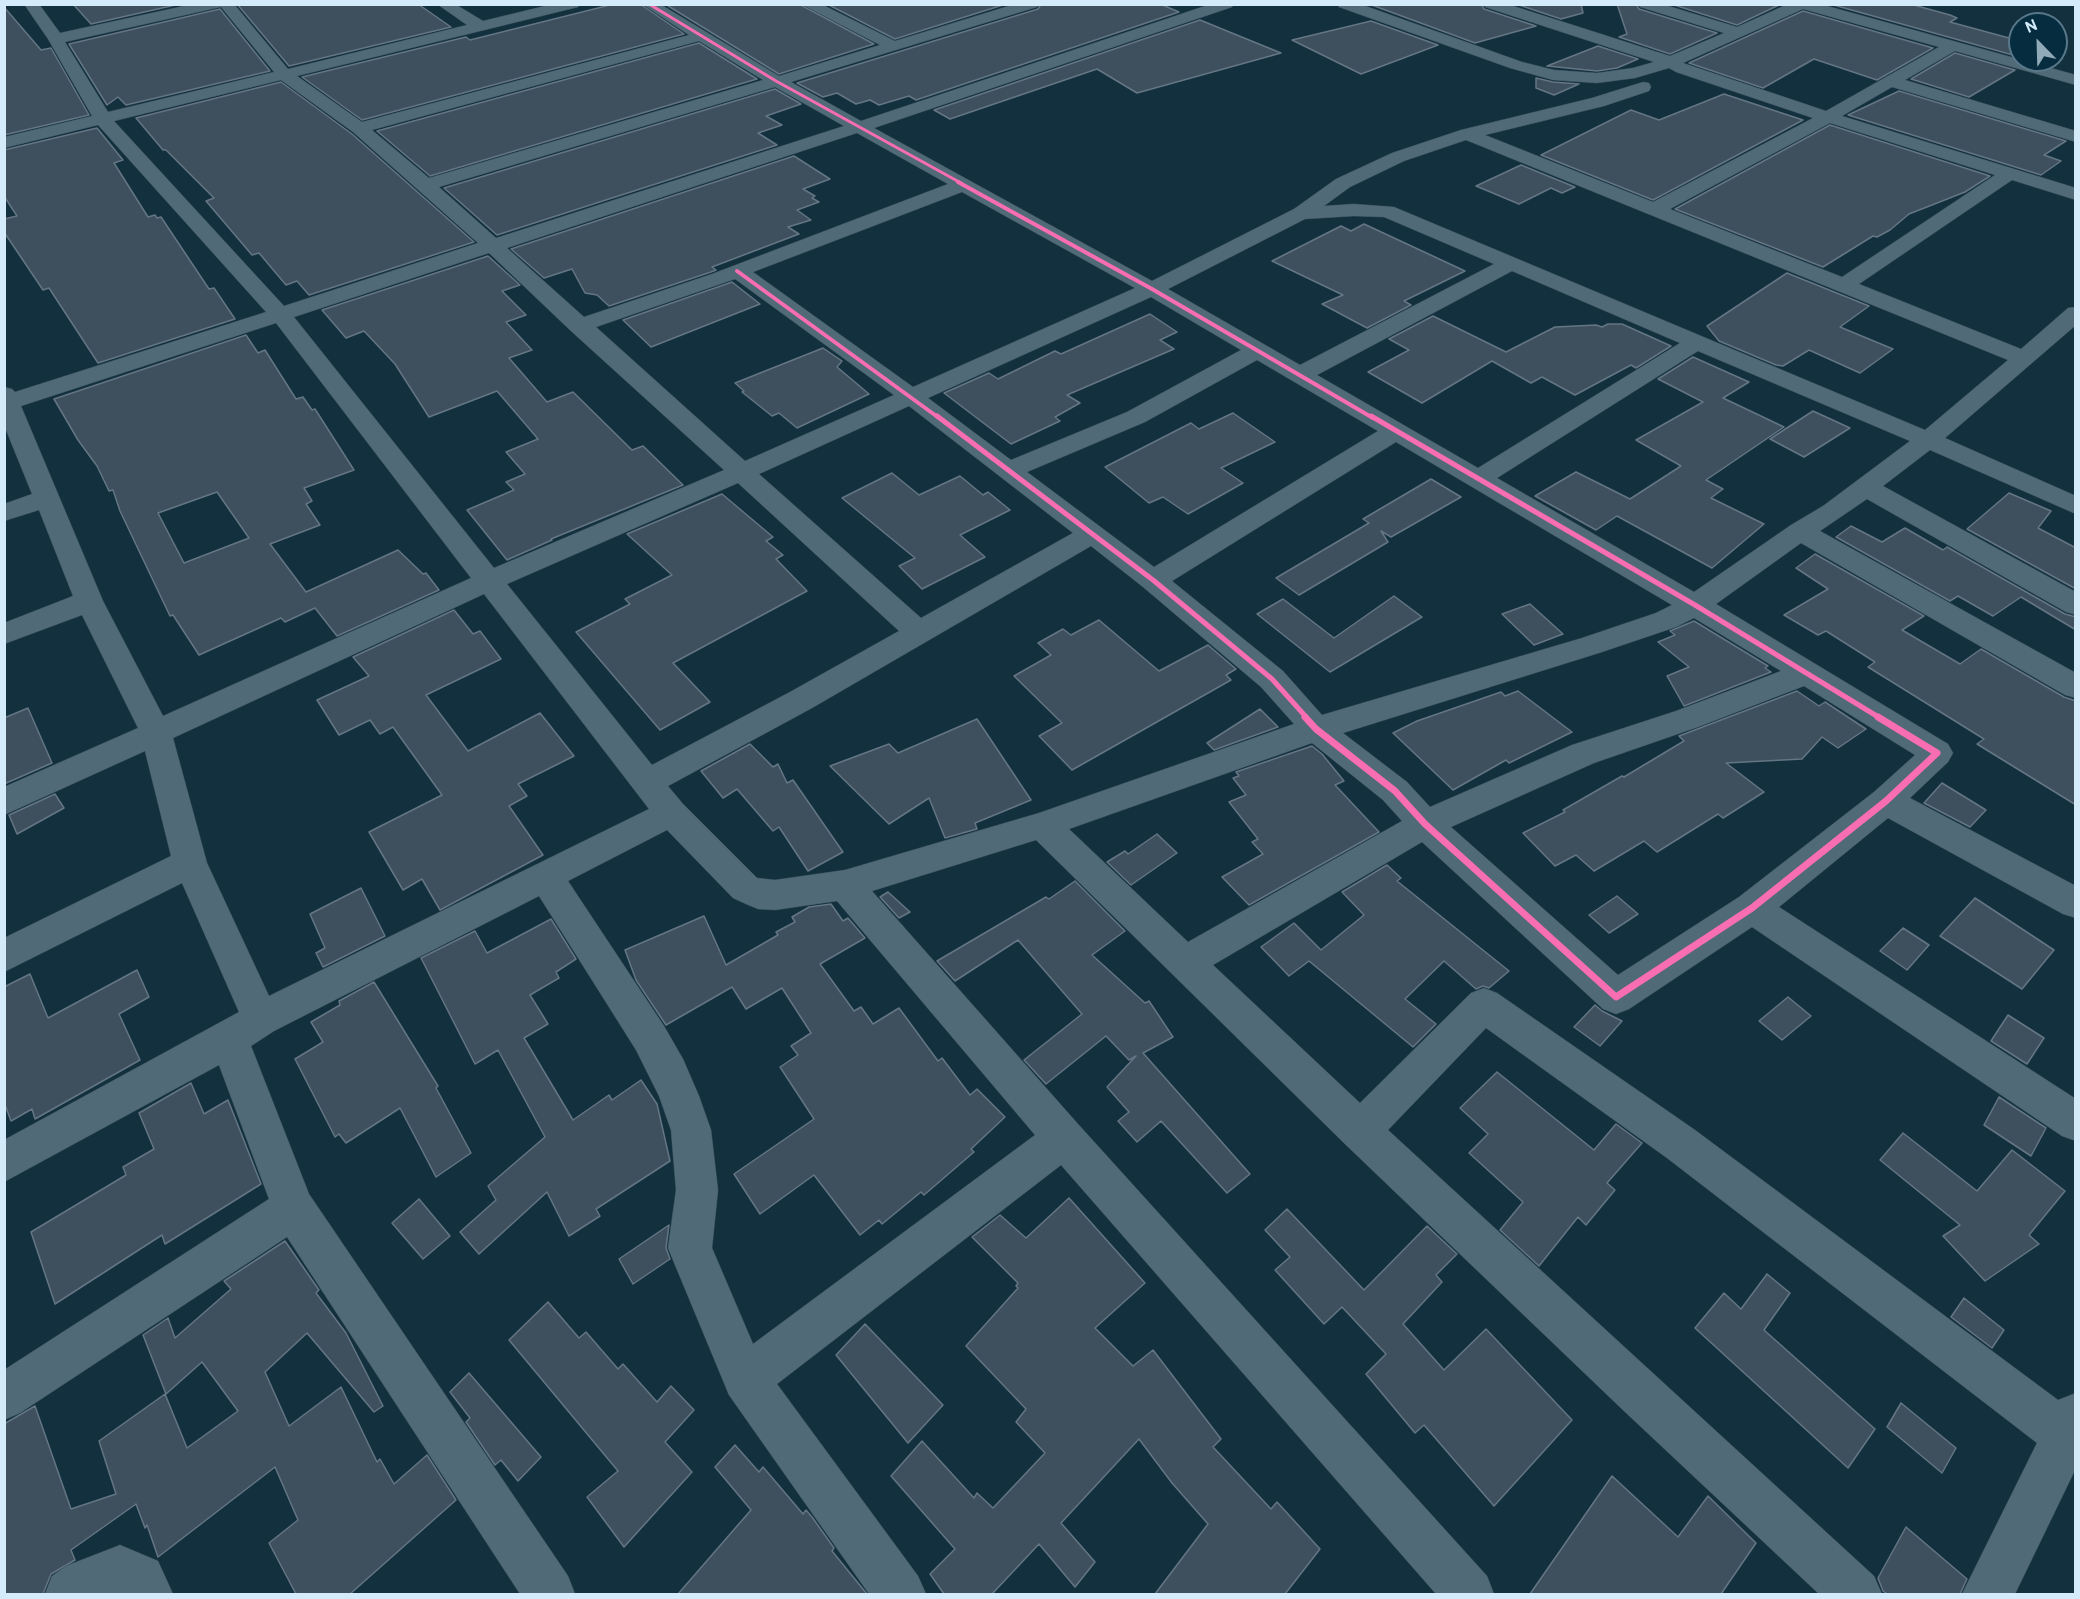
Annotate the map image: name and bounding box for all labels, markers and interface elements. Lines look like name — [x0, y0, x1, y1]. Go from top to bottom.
north arrow — [2008, 12, 2068, 72]
text: N — [2023, 16, 2041, 39]

